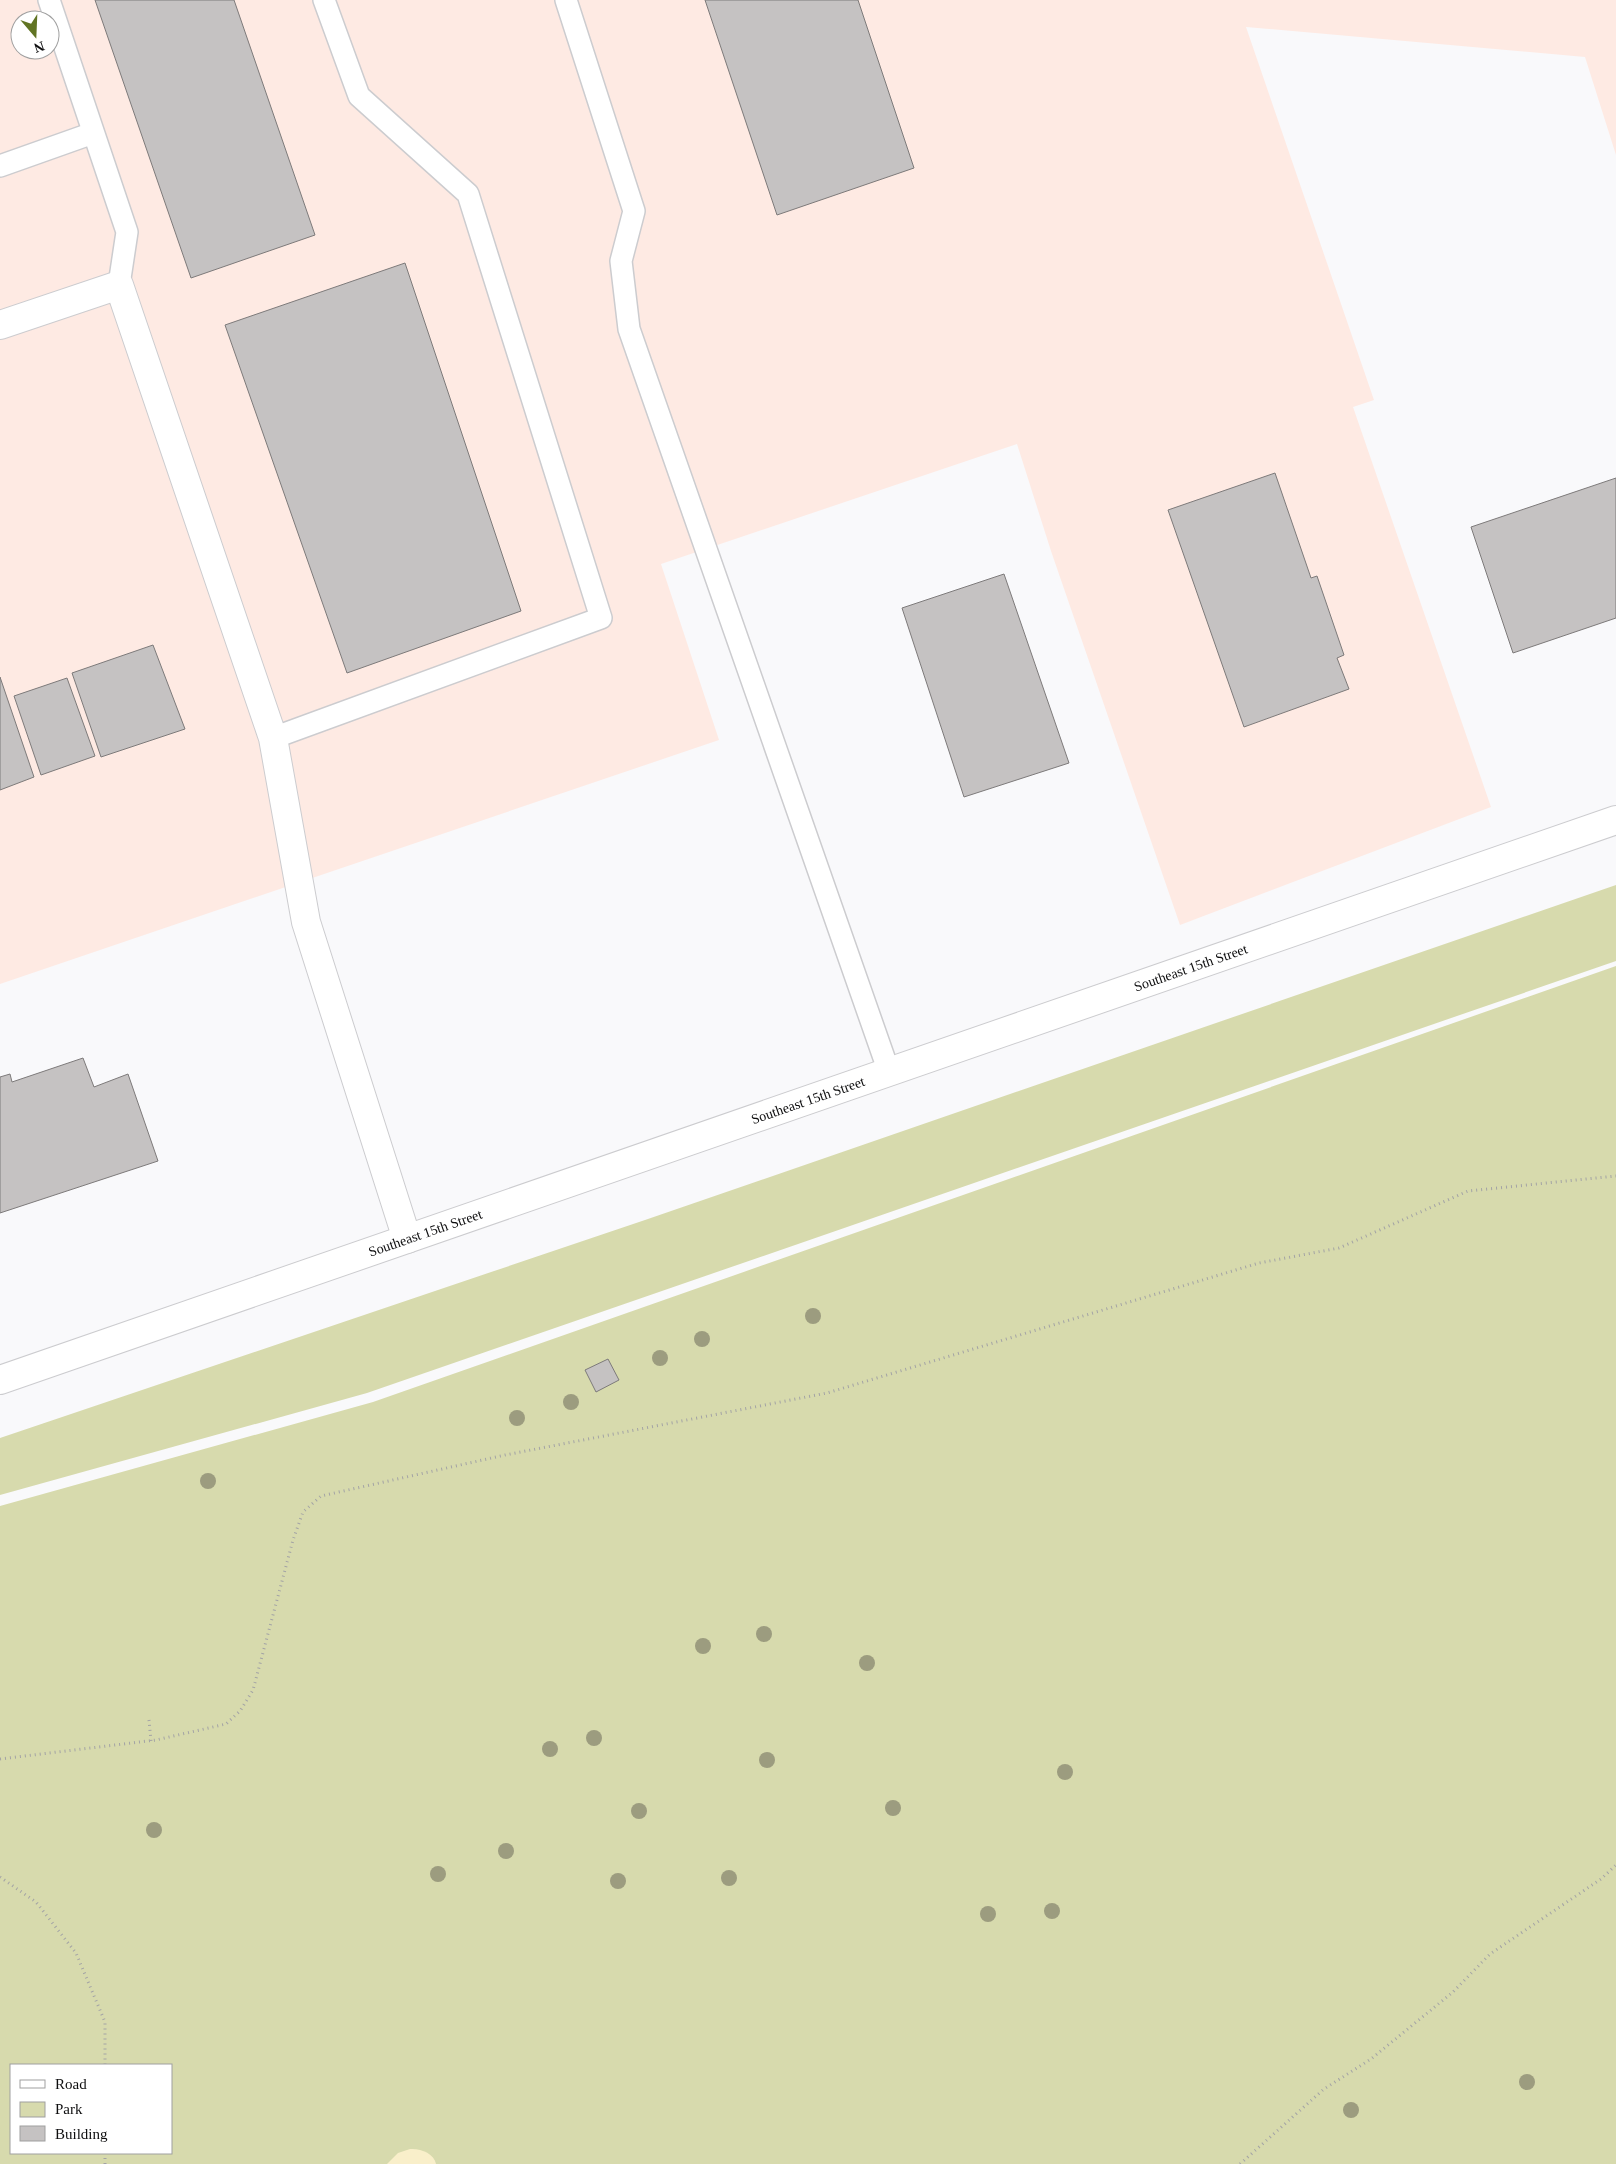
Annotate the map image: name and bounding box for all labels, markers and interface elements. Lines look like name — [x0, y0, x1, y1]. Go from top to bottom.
north arrow — [10, 10, 60, 60]
text: N — [32, 38, 46, 56]
street label: Southeast 15th Street — [1132, 941, 1249, 994]
street label: Southeast 15th Street — [749, 1073, 867, 1127]
street label: Southeast 15th Street — [366, 1206, 484, 1259]
legend — [10, 2064, 172, 2154]
text: Road — [55, 2076, 87, 2092]
text: Park — [55, 2101, 83, 2117]
text: Building — [55, 2126, 108, 2142]

